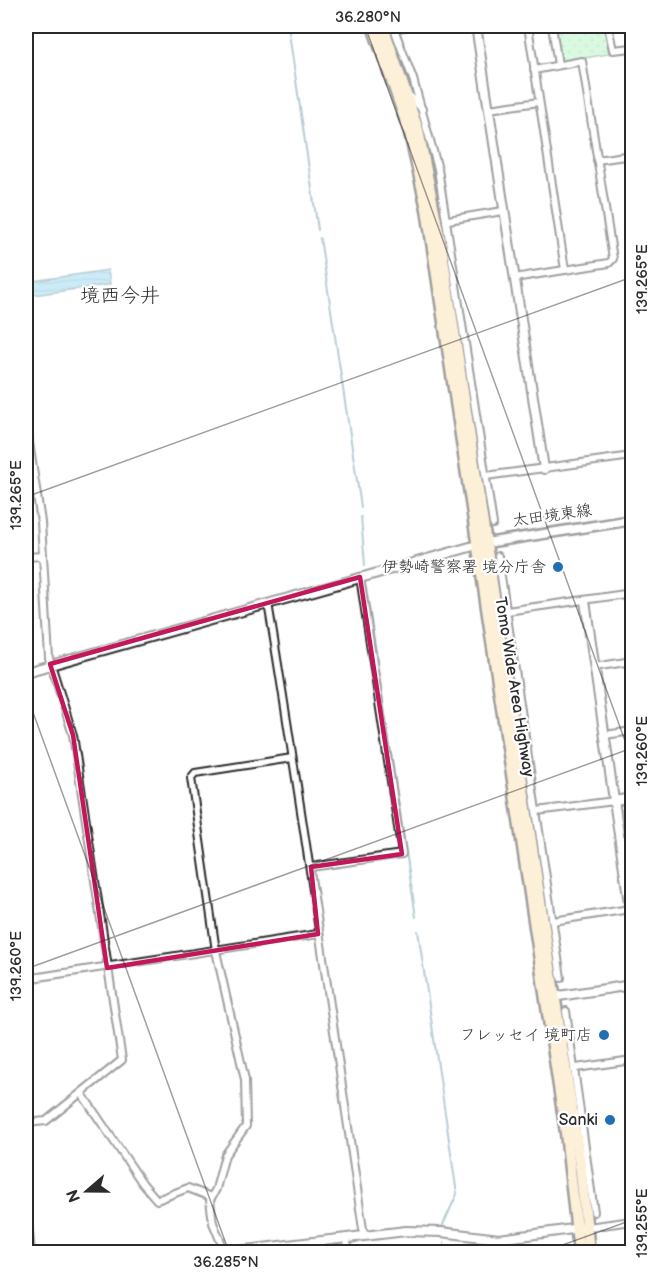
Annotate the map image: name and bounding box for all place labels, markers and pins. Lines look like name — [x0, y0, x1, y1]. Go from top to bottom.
place label: 伊勢崎警察署 境分庁舎 — [382, 558, 546, 577]
marker: 伊勢崎警察署 境分庁舎 — [551, 560, 565, 574]
place label: フレッセイ 境町店 — [460, 1026, 592, 1045]
marker: フレッセイ 境町店 — [597, 1028, 611, 1042]
place label: Sanki — [559, 1111, 598, 1130]
marker: Sanki — [603, 1113, 617, 1127]

